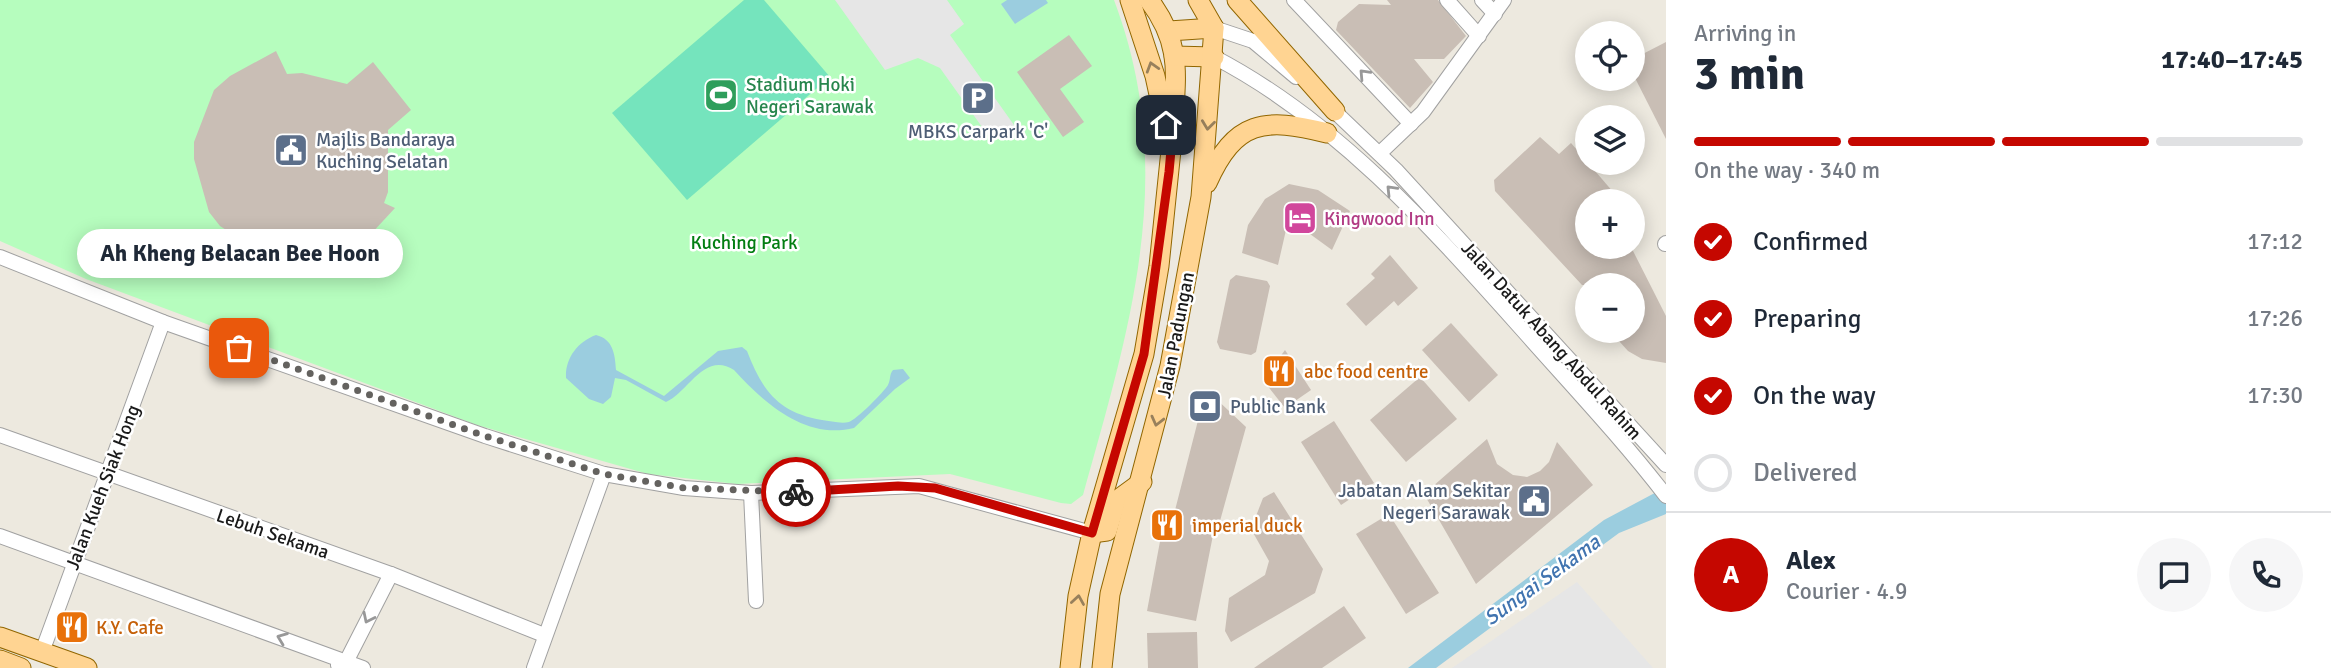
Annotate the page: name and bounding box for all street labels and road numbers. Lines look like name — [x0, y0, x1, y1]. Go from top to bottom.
street label: Jalan Datuk Abang Abdul Rahim — [1456, 236, 1647, 445]
street label: Jalan Padungan — [1152, 270, 1200, 400]
street label: Jalan Kueh Siak Hong — [60, 401, 145, 573]
street label: Lebuh Sekama — [213, 503, 332, 564]

